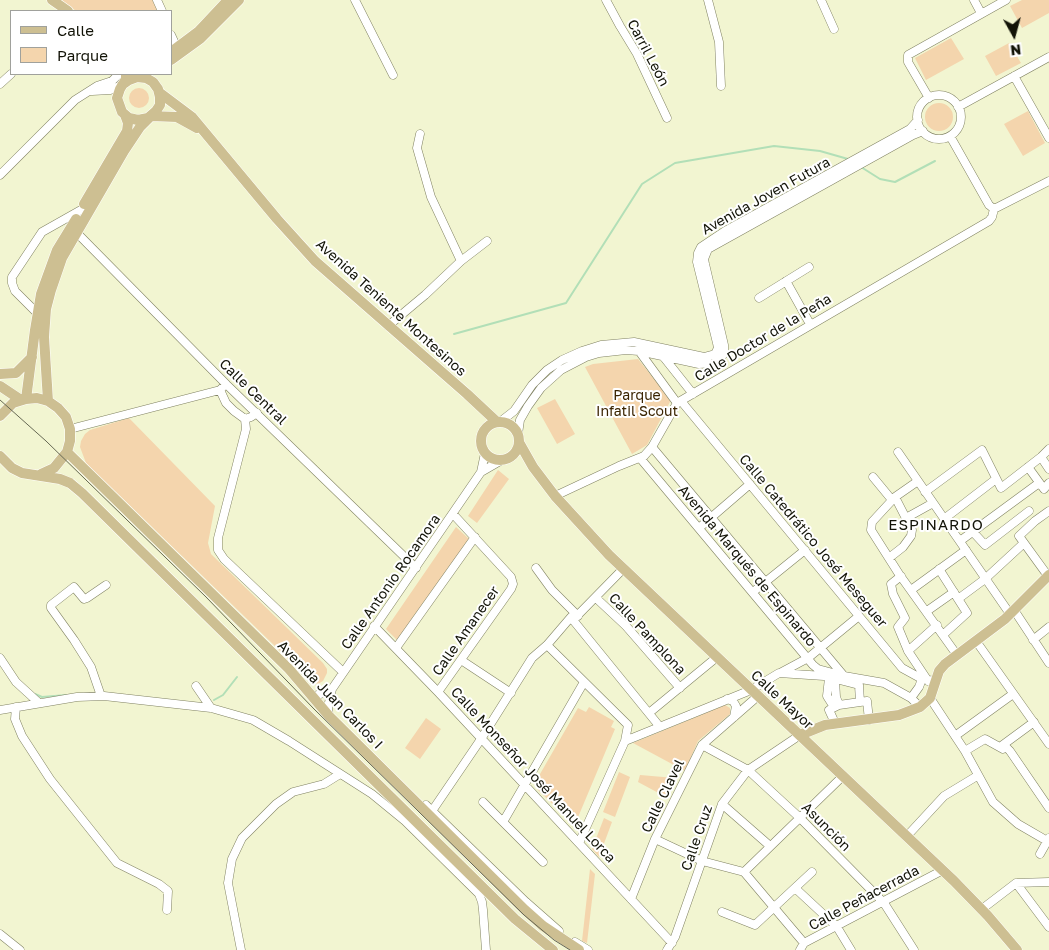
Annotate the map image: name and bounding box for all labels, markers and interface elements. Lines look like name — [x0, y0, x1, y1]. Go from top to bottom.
legend — [10, 10, 172, 75]
north arrow — [989, 10, 1039, 60]
street label: Carril León — [623, 17, 673, 89]
text: Calle — [57, 21, 94, 39]
text: N — [1010, 41, 1022, 59]
text: Parque — [57, 46, 108, 64]
street label: Avenida Joven Futura — [699, 154, 833, 238]
street label: Avenida Teniente Montesinos — [312, 236, 470, 380]
street label: Calle Doctor de la Peña — [692, 291, 834, 385]
street label: Calle Central — [216, 356, 290, 428]
park label: Parque Infatil Scout — [596, 388, 678, 421]
street label: Calle Catedrático José Meseguer — [736, 451, 890, 631]
street label: Avenida Marqués de Espinardo — [675, 482, 819, 650]
street label: Calle Antonio Rocamora — [338, 511, 444, 653]
district label: ESPINARDO — [887, 516, 985, 534]
street label: Calle Amanecer — [429, 583, 503, 679]
street label: Calle Pamplona — [605, 590, 689, 678]
street label: Avenida Juan Carlos I — [274, 637, 386, 753]
street label: Calle Mayor — [747, 667, 817, 733]
street label: Calle Monseñor José Manuel Lorca — [447, 684, 619, 866]
street label: Calle Clavel — [638, 757, 688, 835]
street label: Asunción — [798, 799, 854, 855]
street label: Calle Cruz — [678, 803, 716, 873]
street label: Calle Peñacerrada — [806, 862, 922, 934]

